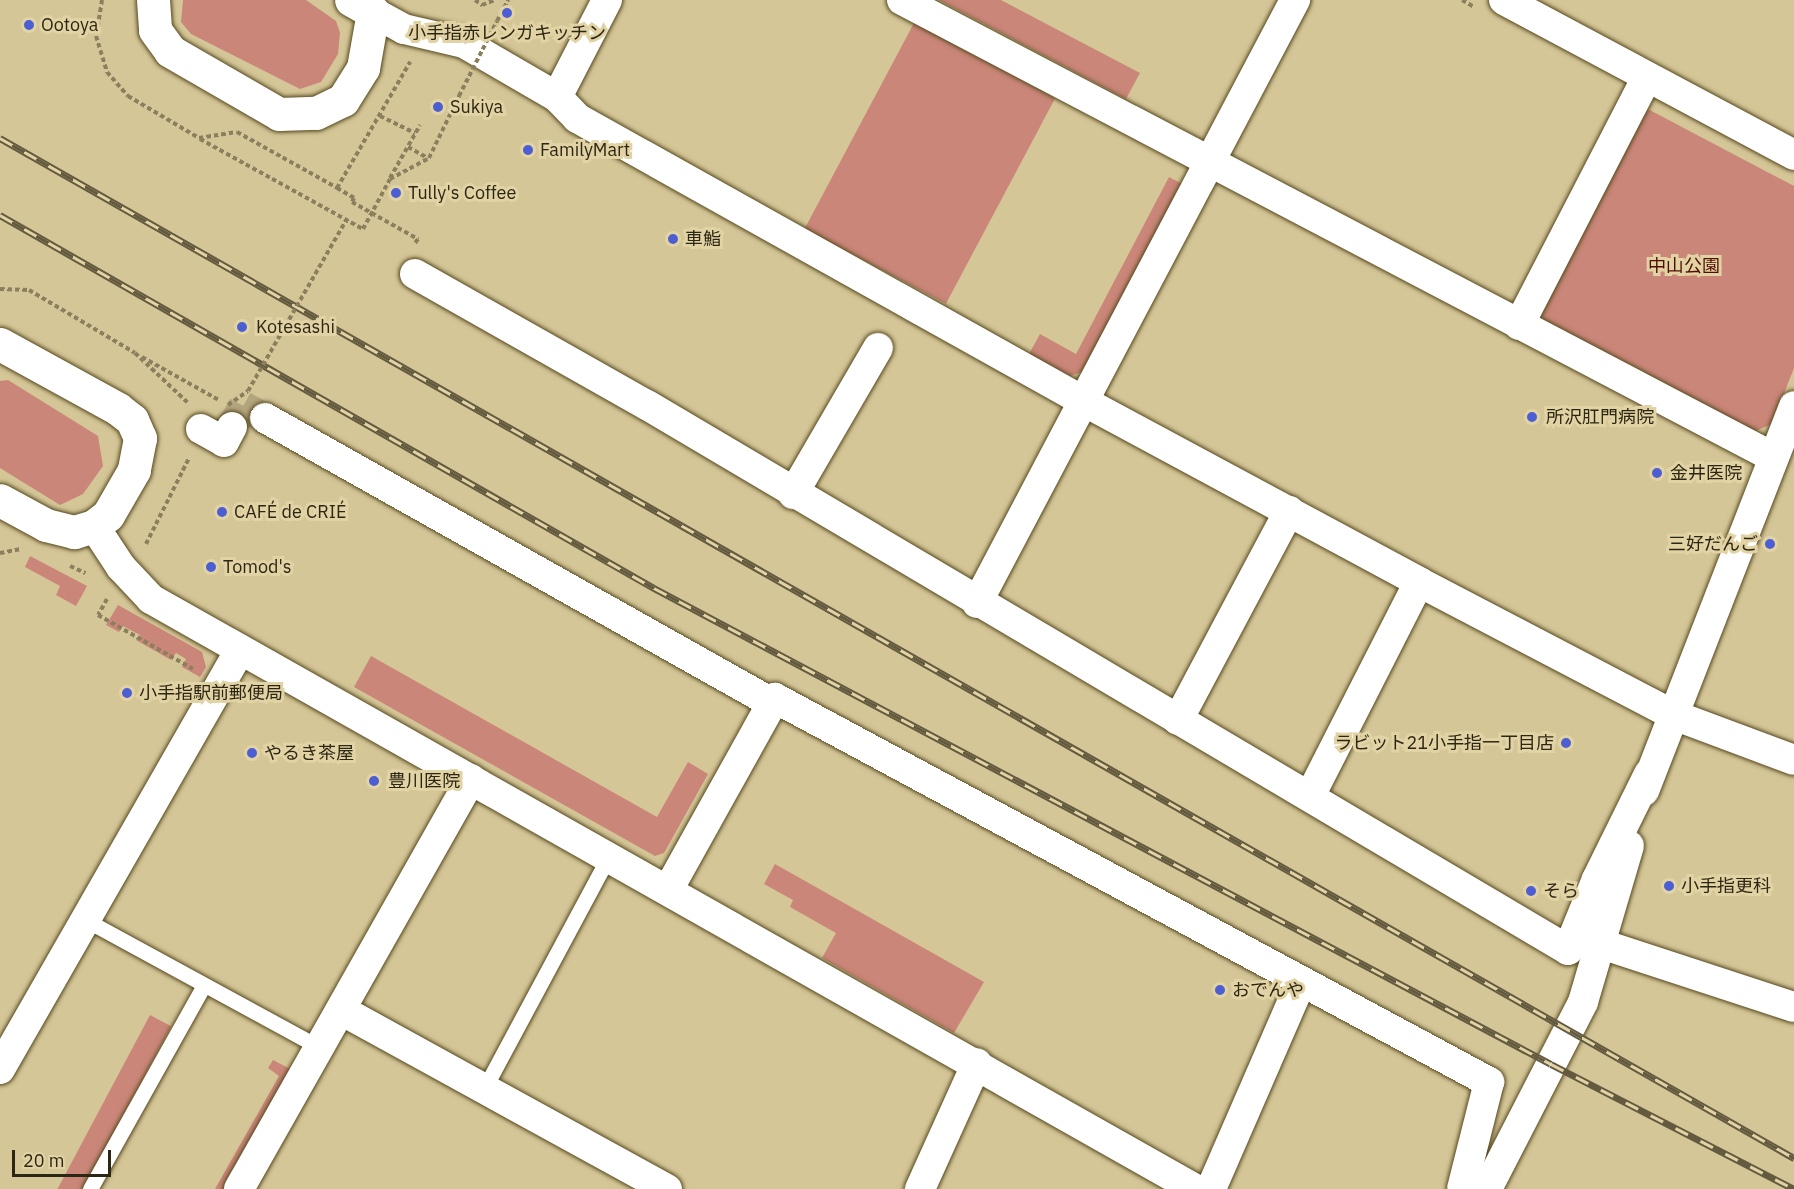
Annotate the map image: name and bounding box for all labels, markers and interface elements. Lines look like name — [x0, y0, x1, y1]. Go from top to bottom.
marker: 小手指赤レンガキッチン — [500, 6, 514, 20]
place label: Ootoya — [41, 14, 98, 36]
marker: Ootoya — [22, 18, 36, 32]
place label: 小手指赤レンガキッチン — [408, 22, 606, 44]
place label: Sukiya — [450, 96, 503, 118]
marker: Sukiya — [431, 100, 445, 114]
place label: FamilyMart — [540, 139, 630, 161]
marker: FamilyMart — [521, 143, 535, 157]
place label: Tully's Coffee — [408, 182, 516, 204]
marker: Tully's Coffee — [389, 186, 403, 200]
place label: 車鮨 — [685, 228, 721, 250]
marker: 車鮨 — [666, 232, 680, 246]
park label: 中山公園 — [1648, 255, 1720, 277]
place label: Kotesashi — [256, 316, 335, 338]
marker: Kotesashi — [233, 318, 251, 336]
place label: 所沢肛門病院 — [1546, 406, 1654, 428]
marker: 所沢肛門病院 — [1523, 408, 1541, 426]
place label: 金井医院 — [1670, 462, 1742, 484]
marker: 金井医院 — [1648, 464, 1666, 482]
place label: CAFÉ de CRIÉ — [234, 501, 346, 523]
marker: CAFÉ de CRIÉ — [215, 505, 229, 519]
place label: 三好だんご — [1668, 533, 1758, 555]
marker: 三好だんご — [1763, 537, 1777, 551]
place label: Tomod's — [223, 556, 292, 578]
marker: Tomod's — [204, 560, 218, 574]
place label: 小手指駅前郵便局 — [139, 682, 283, 704]
marker: 小手指駅前郵便局 — [120, 686, 134, 700]
place label: ラビット21小手指一丁目店 — [1334, 732, 1554, 754]
marker: ラビット21小手指一丁目店 — [1559, 736, 1573, 750]
place label: やるき茶屋 — [264, 742, 354, 764]
marker: やるき茶屋 — [245, 746, 259, 760]
place label: 豊川医院 — [388, 770, 460, 792]
marker: 豊川医院 — [365, 772, 383, 790]
place label: 小手指更科 — [1681, 875, 1771, 897]
marker: 小手指更科 — [1662, 879, 1676, 893]
place label: そら — [1543, 880, 1579, 902]
marker: そら — [1524, 884, 1538, 898]
place label: おでんや — [1232, 979, 1304, 1001]
marker: おでんや — [1213, 983, 1227, 997]
scale bar — [15, 1138, 114, 1176]
text: 20 m — [23, 1149, 65, 1172]

